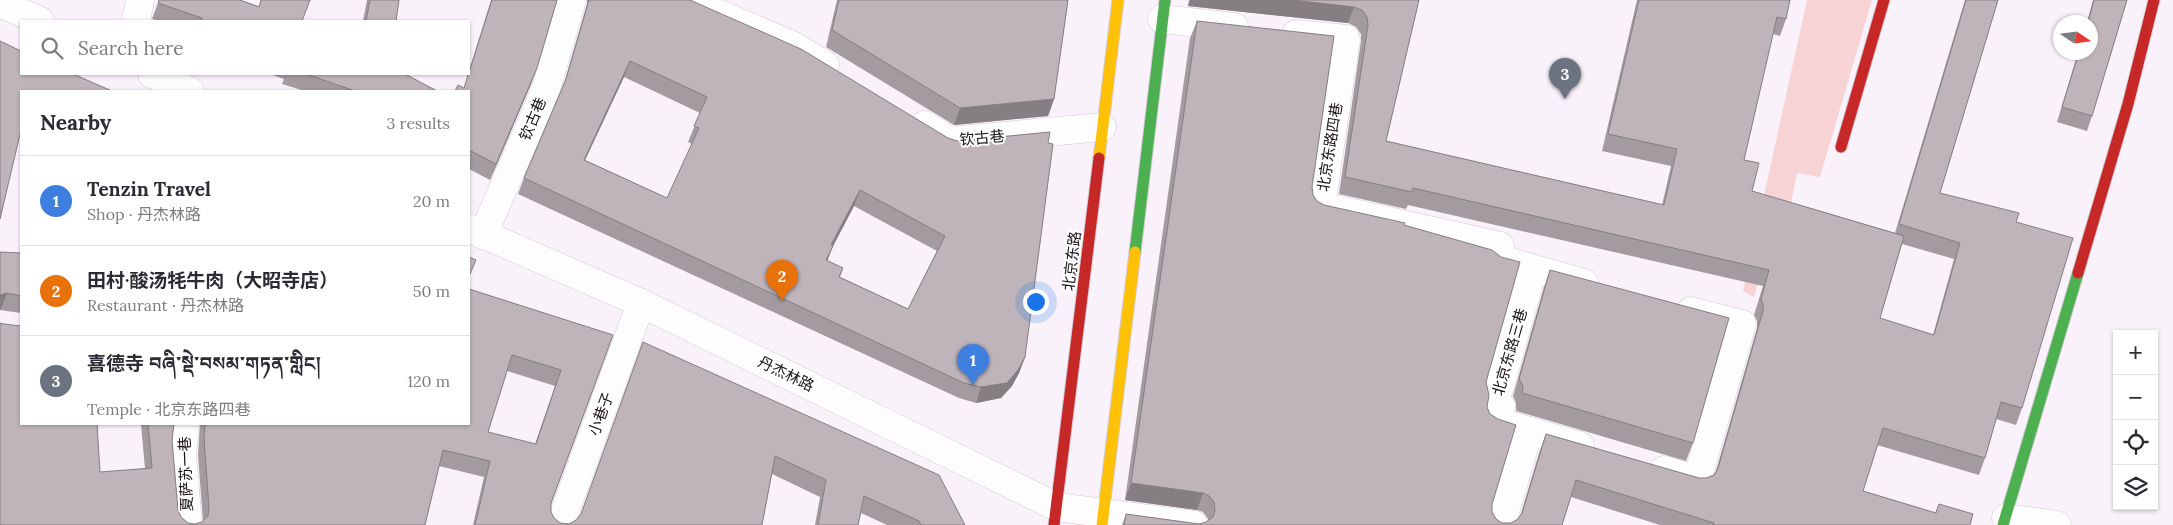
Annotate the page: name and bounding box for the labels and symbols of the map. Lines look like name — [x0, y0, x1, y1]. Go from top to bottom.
north arrow — [2053, 15, 2098, 60]
pin: 3 — [1549, 58, 1581, 99]
street label: 钦古巷 — [515, 94, 550, 143]
street label: 北京东路四巷 — [1313, 101, 1346, 193]
street label: 钦古巷 — [959, 126, 1005, 149]
street label: 北京东路 — [1058, 230, 1085, 292]
pin: 2 — [766, 260, 798, 301]
your location — [1023, 289, 1049, 315]
street label: 北京东路三巷 — [1488, 306, 1531, 398]
pin: 1 — [957, 344, 989, 385]
street label: 丹杰林路 — [755, 352, 817, 395]
street label: 小巷子 — [584, 389, 617, 438]
street label: 夏萨苏一巷 — [175, 436, 196, 512]

